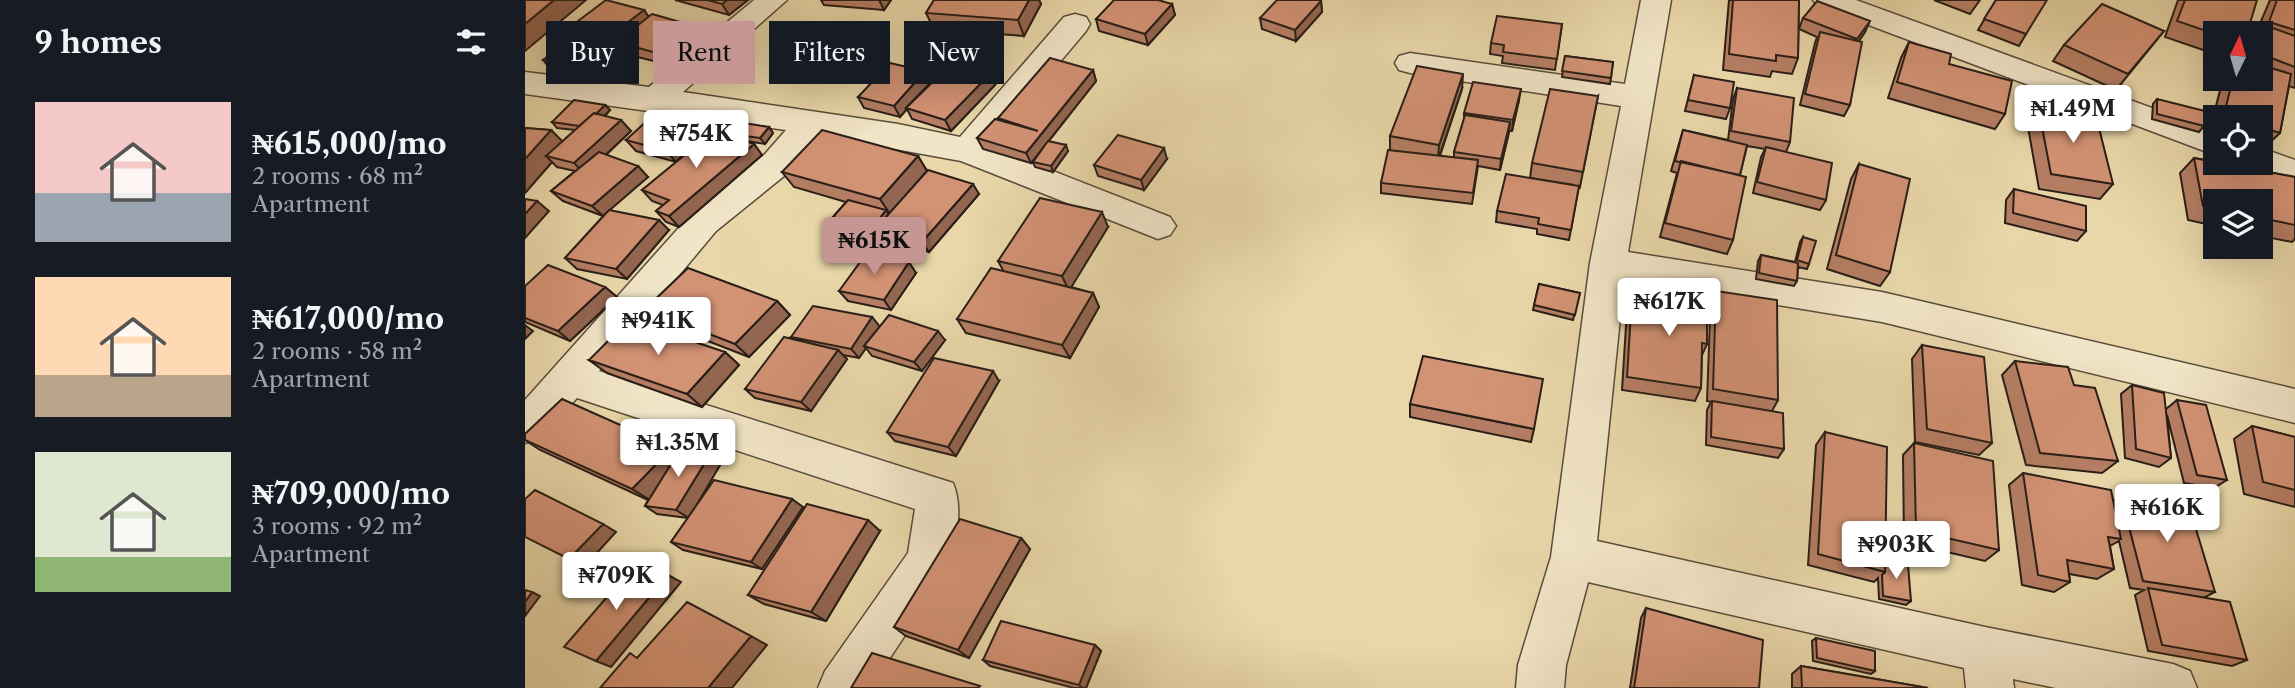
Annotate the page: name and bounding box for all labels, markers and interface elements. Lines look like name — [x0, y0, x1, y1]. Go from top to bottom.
chip: Buy — [546, 21, 639, 84]
chip: Rent — [653, 21, 755, 84]
chip: Filters — [769, 21, 890, 84]
chip: New — [904, 21, 1004, 84]
north arrow — [2203, 21, 2273, 91]
map controls — [2203, 21, 2273, 259]
icon: filters — [452, 23, 490, 61]
text: 9 homes — [35, 24, 162, 61]
pin: ₦1.49M — [2016, 86, 2130, 145]
text: ₦1.49M — [2030, 94, 2116, 122]
button: locate — [2203, 105, 2273, 175]
pin: ₦754K — [647, 110, 745, 170]
text: ₦754K — [659, 119, 733, 147]
text: ₦615,000/mo — [252, 125, 447, 162]
icon: home — [91, 130, 175, 214]
text: 2 rooms · 68 m² — [252, 162, 423, 190]
button: layers — [2203, 189, 2273, 259]
text: Apartment — [252, 190, 370, 218]
pin: ₦615K — [825, 218, 923, 277]
text: ₦615K — [838, 226, 910, 254]
pin: ₦617K — [1620, 278, 1718, 338]
text: ₦617K — [1633, 287, 1705, 315]
pin: ₦941K — [609, 298, 707, 357]
text: ₦617,000/mo — [252, 300, 444, 337]
icon: home — [91, 305, 175, 389]
text: ₦941K — [622, 306, 694, 334]
text: 2 rooms · 58 m² — [252, 337, 422, 365]
text: Apartment — [252, 365, 370, 393]
pin: ₦1.35M — [621, 420, 735, 479]
text: ₦1.35M — [636, 428, 720, 456]
text: ₦709,000/mo — [252, 475, 450, 512]
icon: home — [91, 480, 175, 564]
pin: ₦616K — [2118, 484, 2216, 544]
text: ₦616K — [2131, 493, 2203, 521]
text: 3 rooms · 92 m² — [252, 512, 422, 540]
pin: ₦903K — [1847, 522, 1945, 581]
text: ₦903K — [1858, 530, 1934, 558]
text: Apartment — [252, 540, 370, 568]
pin: ₦709K — [567, 552, 665, 612]
text: ₦709K — [578, 561, 654, 589]

